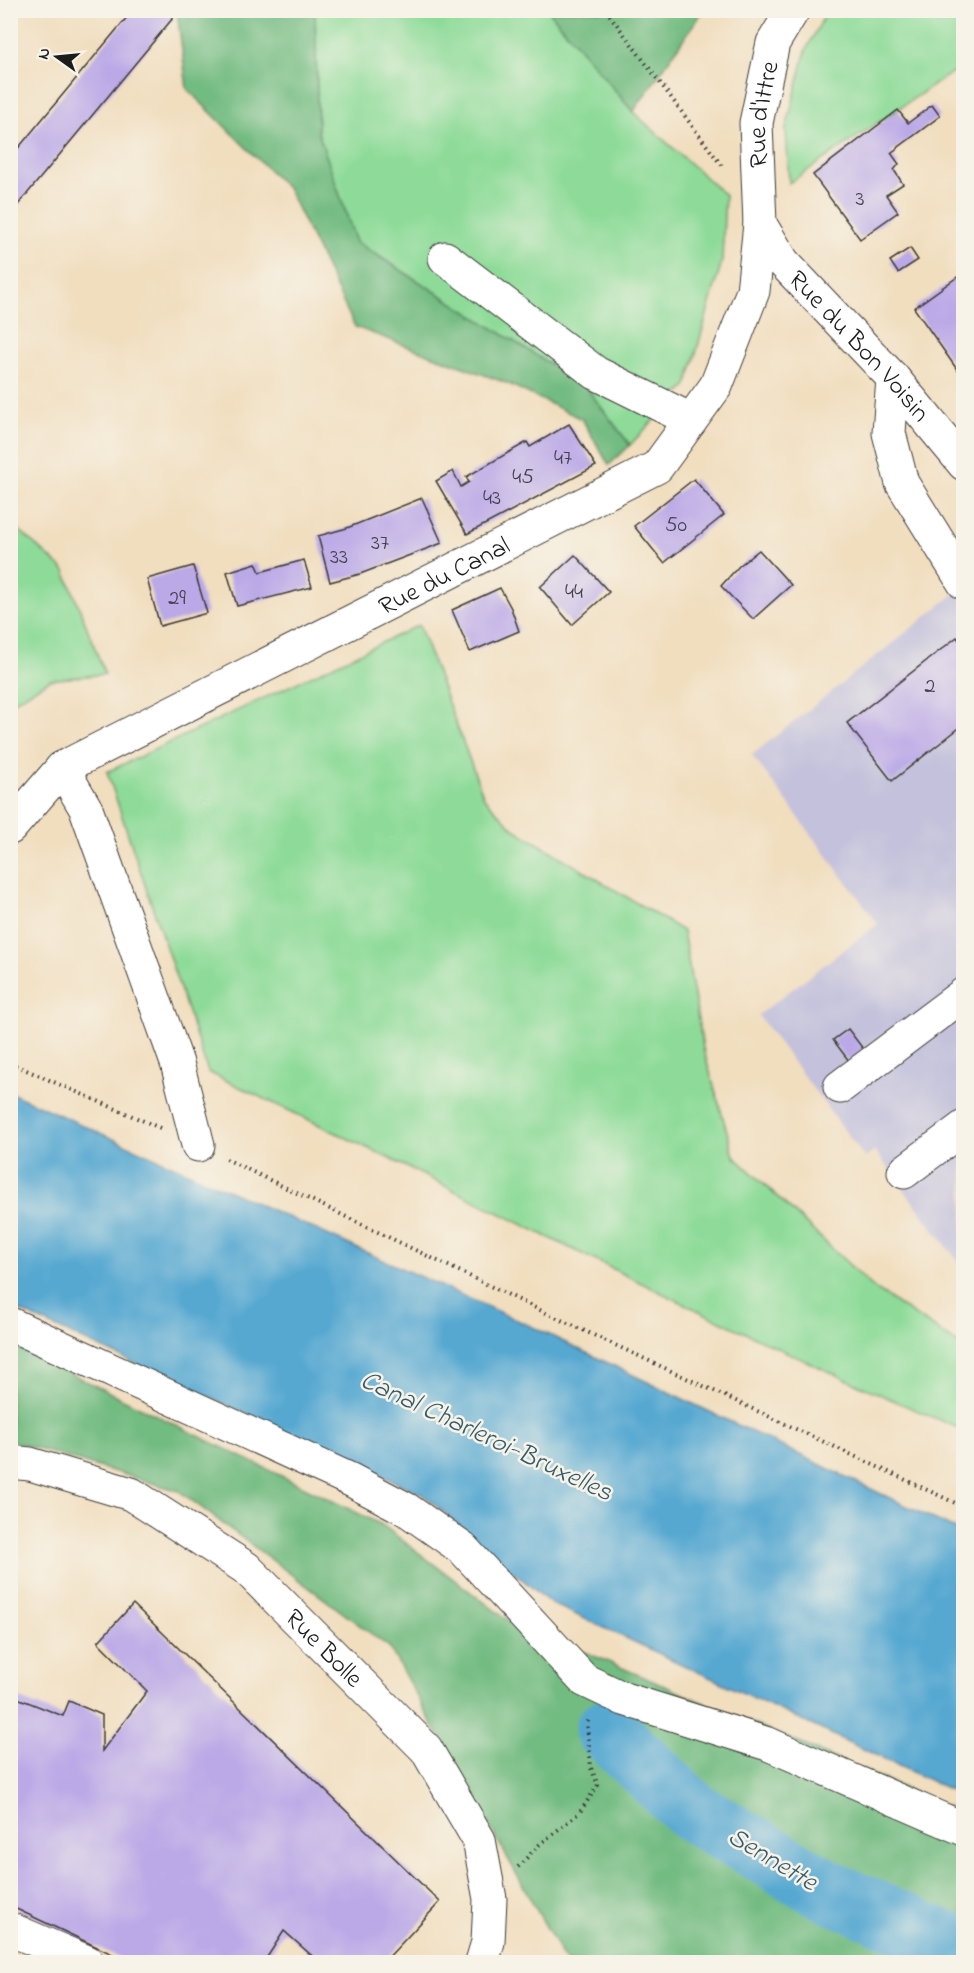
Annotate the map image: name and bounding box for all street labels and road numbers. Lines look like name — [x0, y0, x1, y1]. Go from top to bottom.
street label: Rue d'Ittre — [740, 58, 791, 168]
street label: Rue du Bon Voisin — [778, 263, 938, 431]
street label: Rue du Canal — [373, 528, 517, 627]
street label: Rue Bolle — [275, 1601, 371, 1698]

